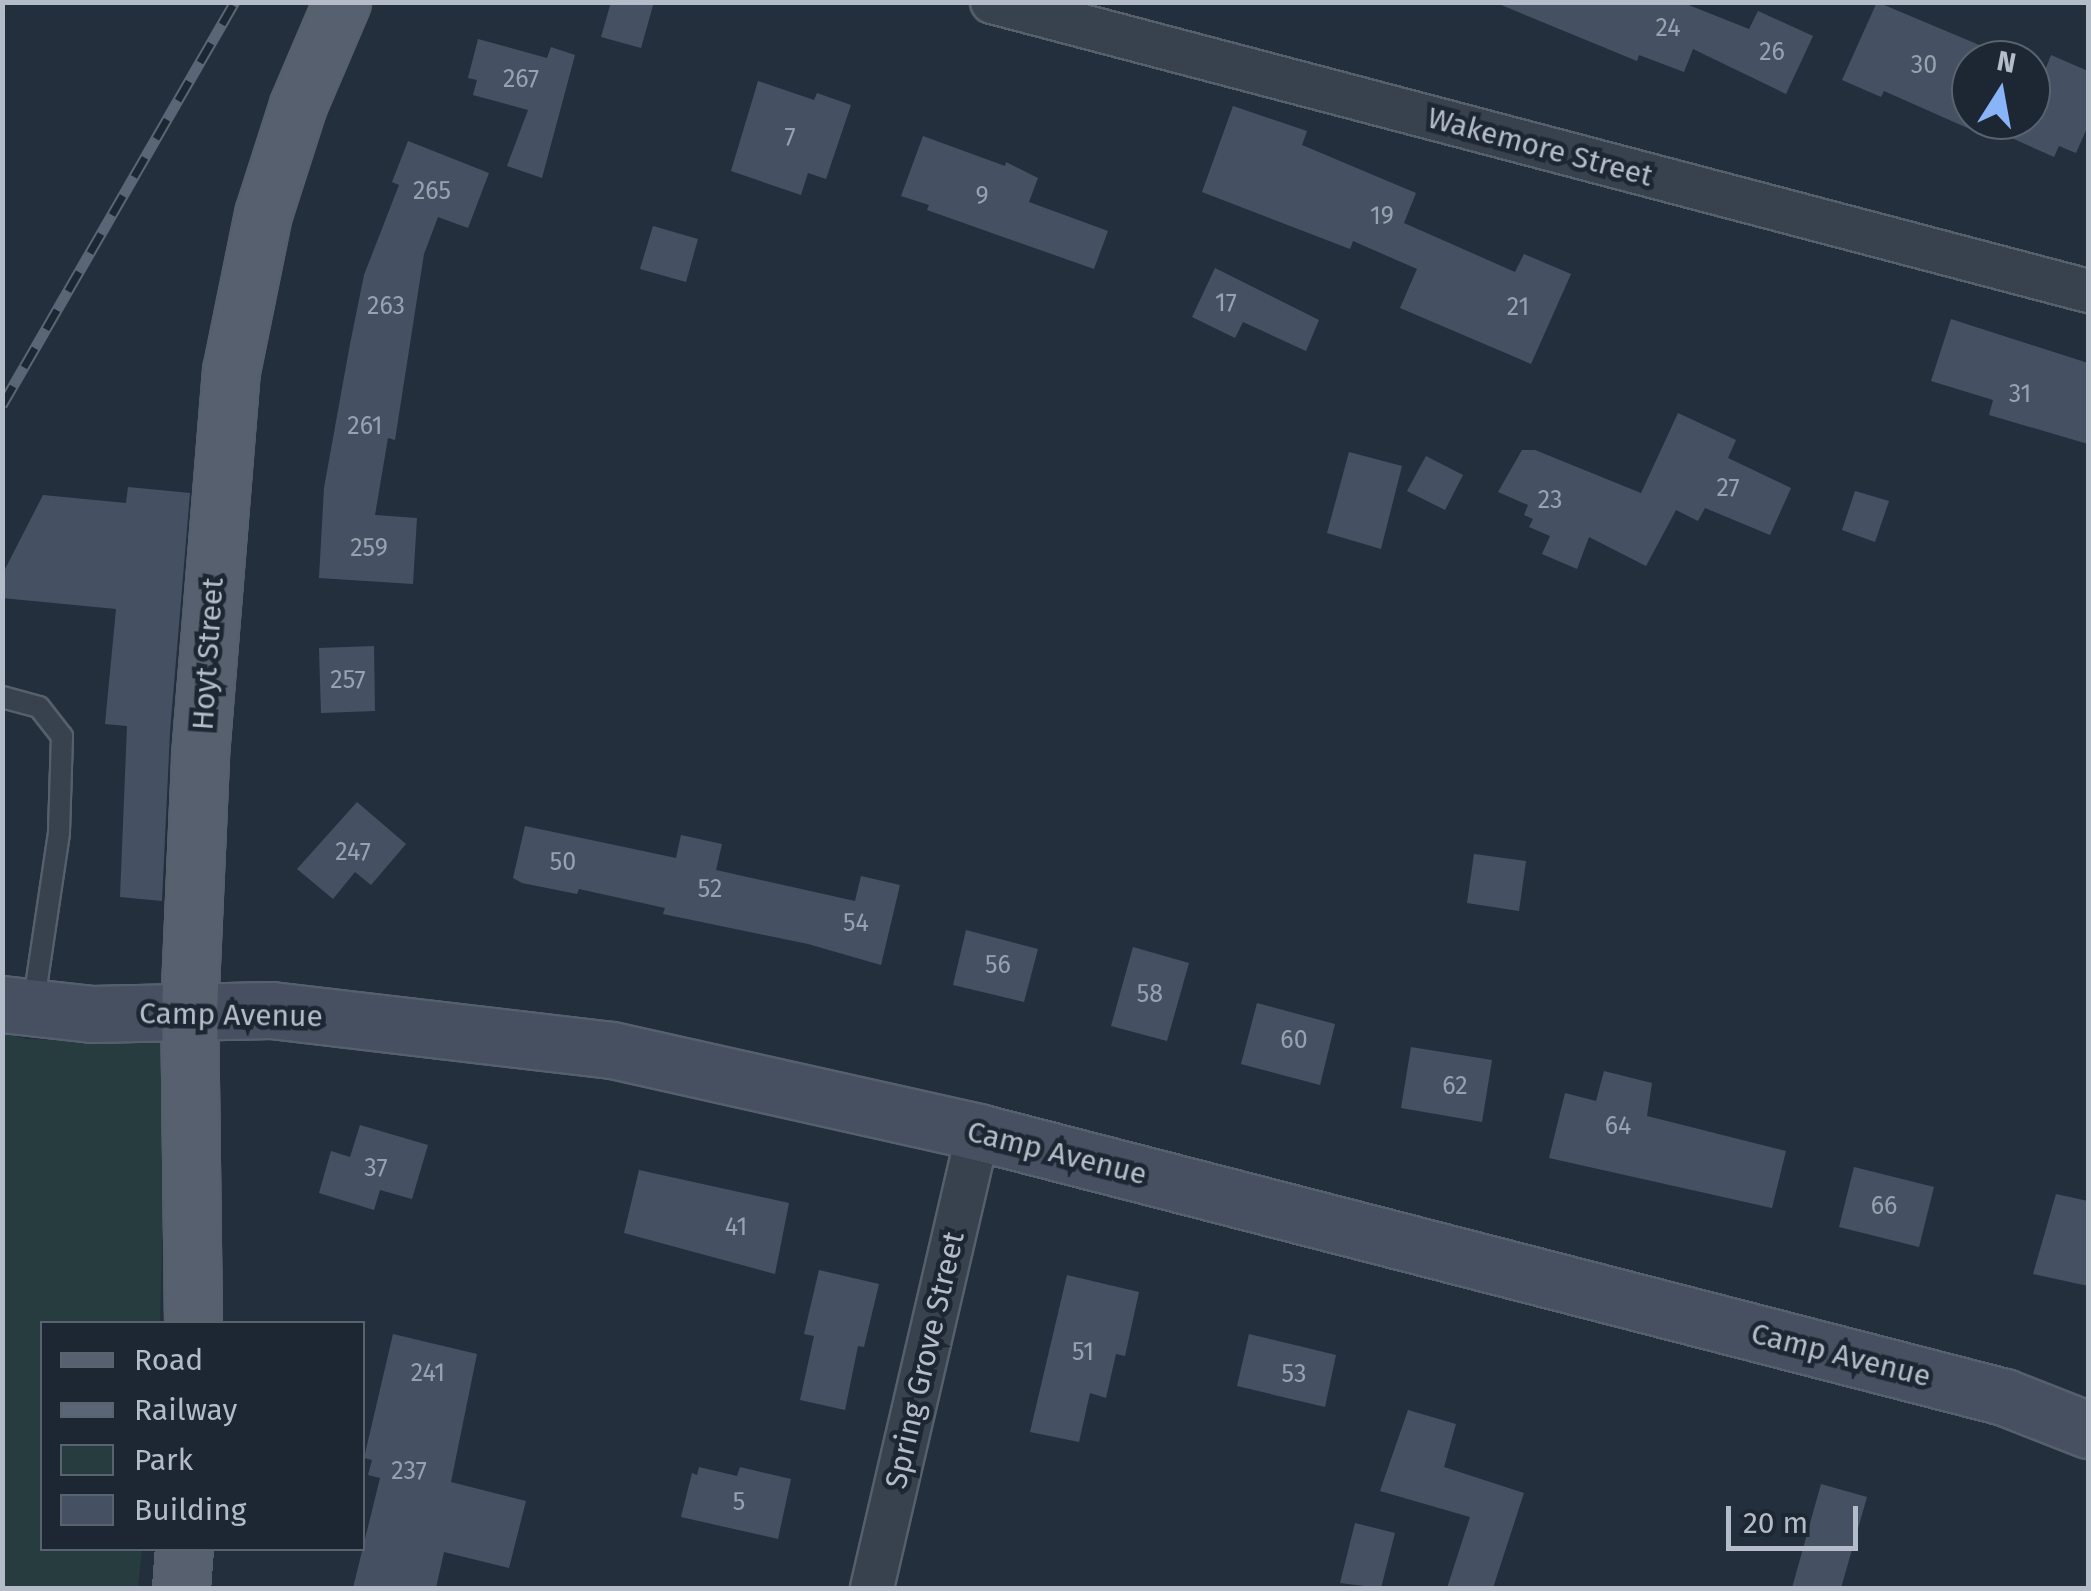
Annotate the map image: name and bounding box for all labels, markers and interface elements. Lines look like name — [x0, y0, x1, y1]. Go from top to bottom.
house number: 24 — [1656, 13, 1680, 43]
house number: 26 — [1759, 37, 1785, 67]
north arrow — [1951, 40, 2051, 140]
text: N — [1994, 44, 2019, 80]
house number: 30 — [1911, 50, 1937, 80]
house number: 267 — [503, 64, 539, 94]
street label: Wakemore Street — [1424, 100, 1656, 194]
house number: 7 — [784, 122, 796, 152]
house number: 265 — [413, 176, 451, 206]
house number: 9 — [975, 181, 989, 211]
house number: 19 — [1370, 201, 1394, 231]
house number: 17 — [1215, 288, 1237, 318]
house number: 263 — [367, 291, 405, 321]
house number: 21 — [1507, 292, 1529, 322]
house number: 31 — [2009, 379, 2031, 409]
house number: 261 — [347, 411, 383, 441]
house number: 27 — [1716, 473, 1740, 503]
house number: 23 — [1538, 485, 1562, 515]
house number: 259 — [350, 533, 388, 563]
street label: Hoyt Street — [185, 577, 231, 731]
house number: 257 — [330, 665, 366, 695]
house number: 247 — [335, 837, 371, 867]
house number: 50 — [550, 847, 576, 877]
house number: 52 — [698, 874, 722, 904]
house number: 54 — [843, 908, 869, 938]
house number: 56 — [985, 950, 1011, 980]
house number: 58 — [1137, 979, 1163, 1009]
street label: Camp Avenue — [139, 995, 323, 1035]
house number: 60 — [1280, 1025, 1308, 1055]
house number: 62 — [1442, 1071, 1468, 1101]
house number: 64 — [1605, 1111, 1631, 1141]
street label: Camp Avenue — [963, 1113, 1151, 1193]
house number: 37 — [364, 1153, 388, 1183]
house number: 66 — [1871, 1191, 1897, 1221]
house number: 41 — [725, 1212, 747, 1242]
street label: Spring Grove Street — [878, 1228, 972, 1492]
street label: Camp Avenue — [1747, 1315, 1935, 1395]
legend — [40, 1321, 365, 1551]
house number: 51 — [1072, 1337, 1094, 1367]
text: Road — [134, 1342, 203, 1378]
house number: 241 — [411, 1358, 445, 1388]
house number: 53 — [1282, 1359, 1306, 1389]
text: Railway — [134, 1392, 237, 1428]
text: Park — [134, 1442, 193, 1478]
house number: 237 — [391, 1456, 427, 1486]
scale bar — [1731, 1486, 1864, 1548]
house number: 5 — [733, 1487, 745, 1517]
text: Building — [134, 1492, 246, 1528]
text: 20 m — [1743, 1505, 1808, 1541]

